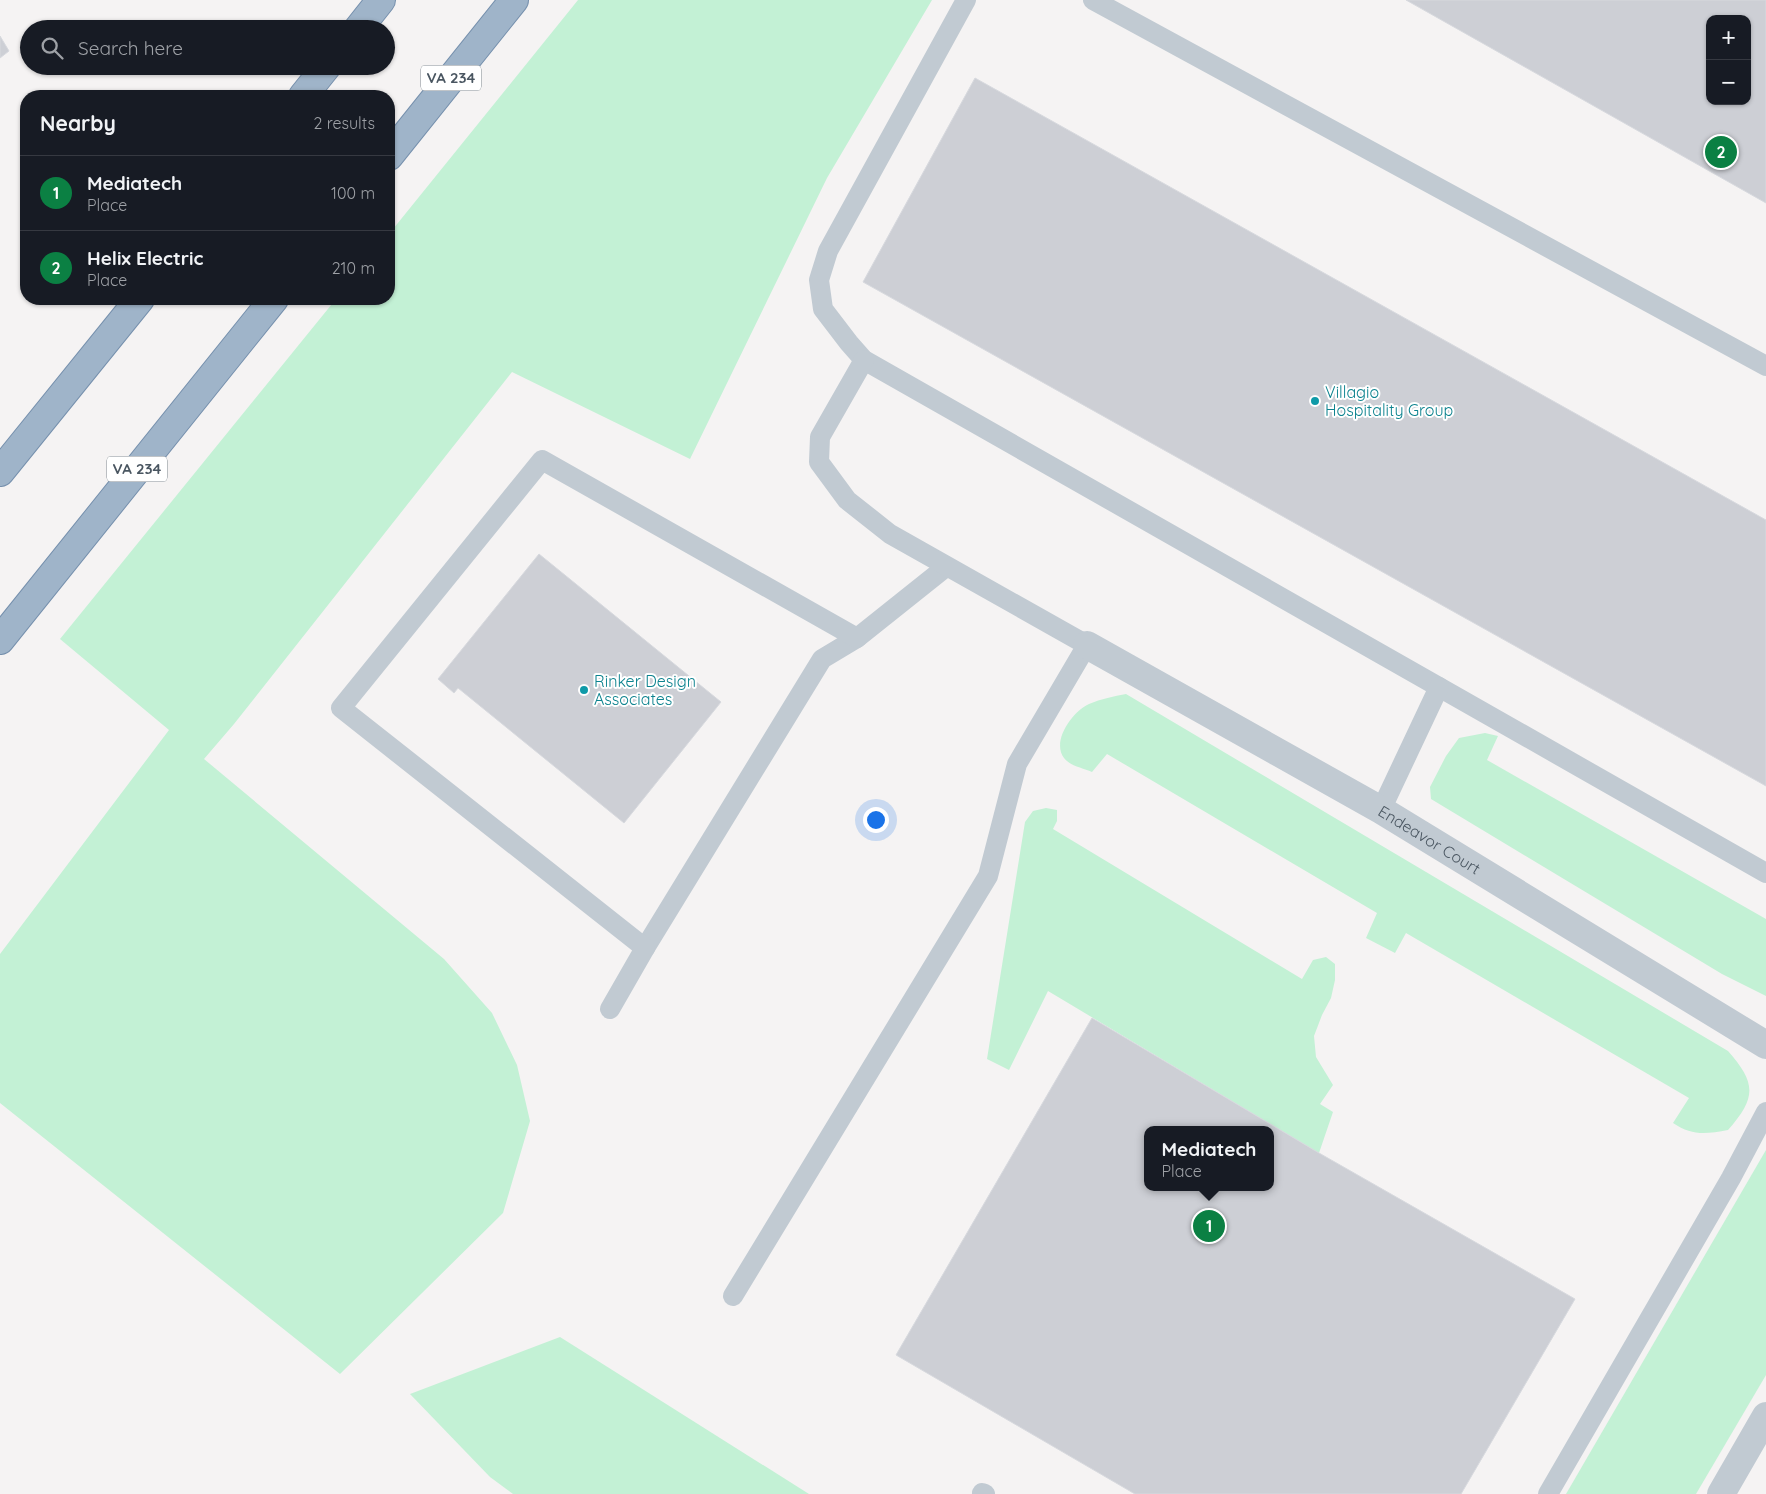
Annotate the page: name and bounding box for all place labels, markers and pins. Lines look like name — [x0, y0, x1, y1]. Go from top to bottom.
pin: 2 — [1705, 133, 1737, 171]
place label: Villagio Hospitality Group — [1325, 382, 1453, 420]
marker: Villagio Hospitality Group — [1309, 395, 1321, 407]
place label: Rinker Design Associates — [594, 671, 696, 709]
marker: Rinker Design Associates — [578, 684, 590, 696]
pin: 1 — [1193, 1207, 1225, 1245]

